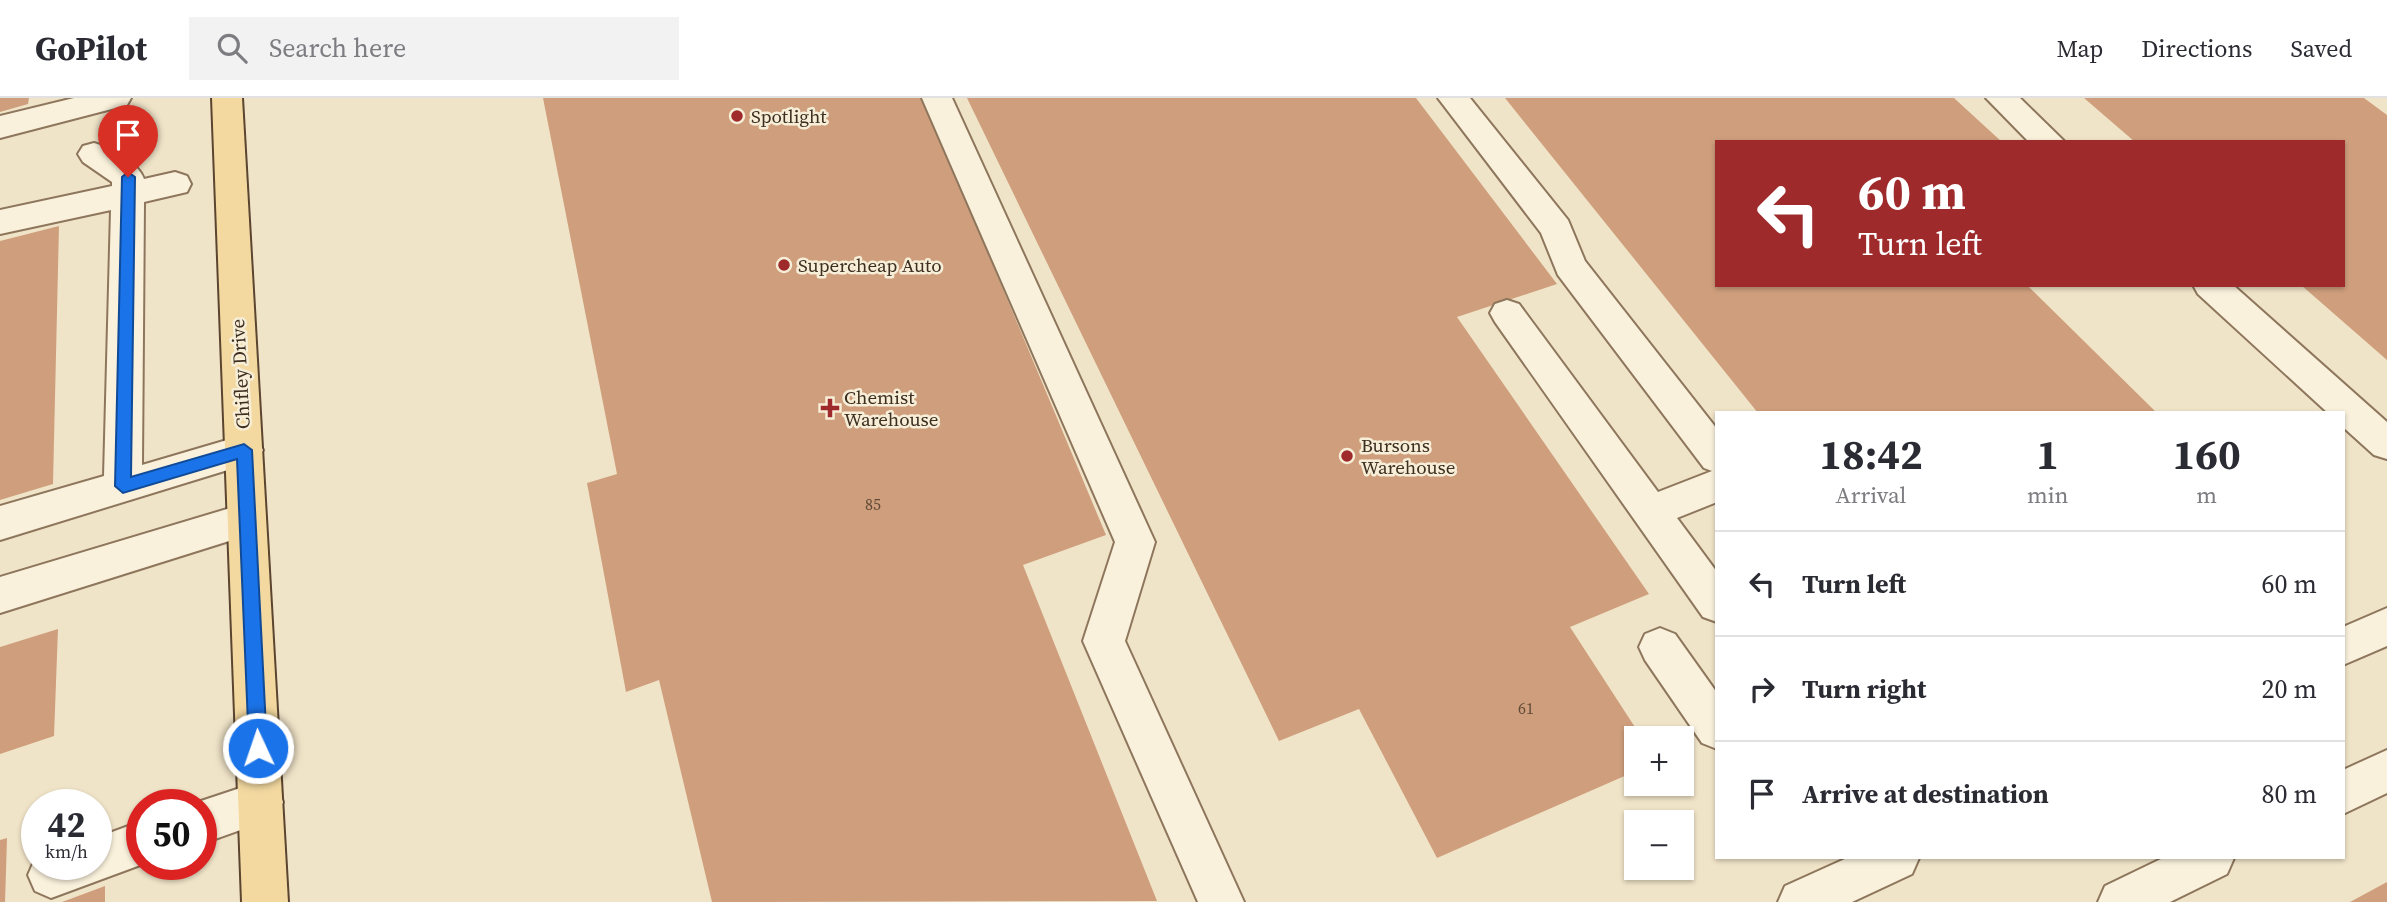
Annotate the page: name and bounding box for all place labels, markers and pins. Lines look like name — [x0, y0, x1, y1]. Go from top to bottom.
place label: Spotlight — [751, 103, 827, 129]
pin — [98, 105, 158, 177]
marker: Spotlight — [729, 108, 745, 124]
place label: Supercheap Auto — [798, 252, 942, 278]
marker: Supercheap Auto — [776, 257, 792, 273]
place label: Chemist Warehouse — [844, 384, 939, 432]
marker: Chemist Warehouse — [822, 400, 838, 416]
place label: Bursons Warehouse — [1361, 432, 1456, 480]
marker: Bursons Warehouse — [1339, 448, 1355, 464]

